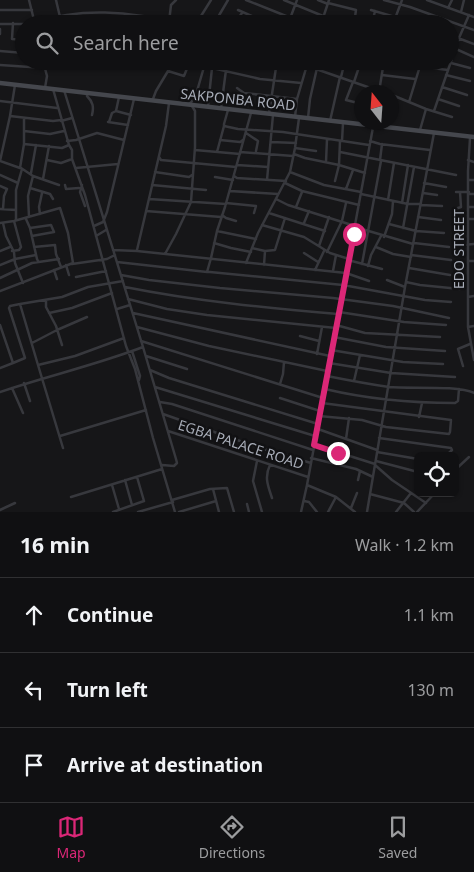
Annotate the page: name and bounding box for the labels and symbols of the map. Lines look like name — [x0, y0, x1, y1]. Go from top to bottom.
street label: SAKPONBA ROAD — [180, 84, 296, 114]
north arrow — [354, 85, 399, 130]
street label: EDO STREET — [449, 209, 468, 289]
route start — [343, 223, 366, 246]
street label: EGBA PALACE ROAD — [176, 415, 306, 473]
route end — [327, 442, 350, 465]

